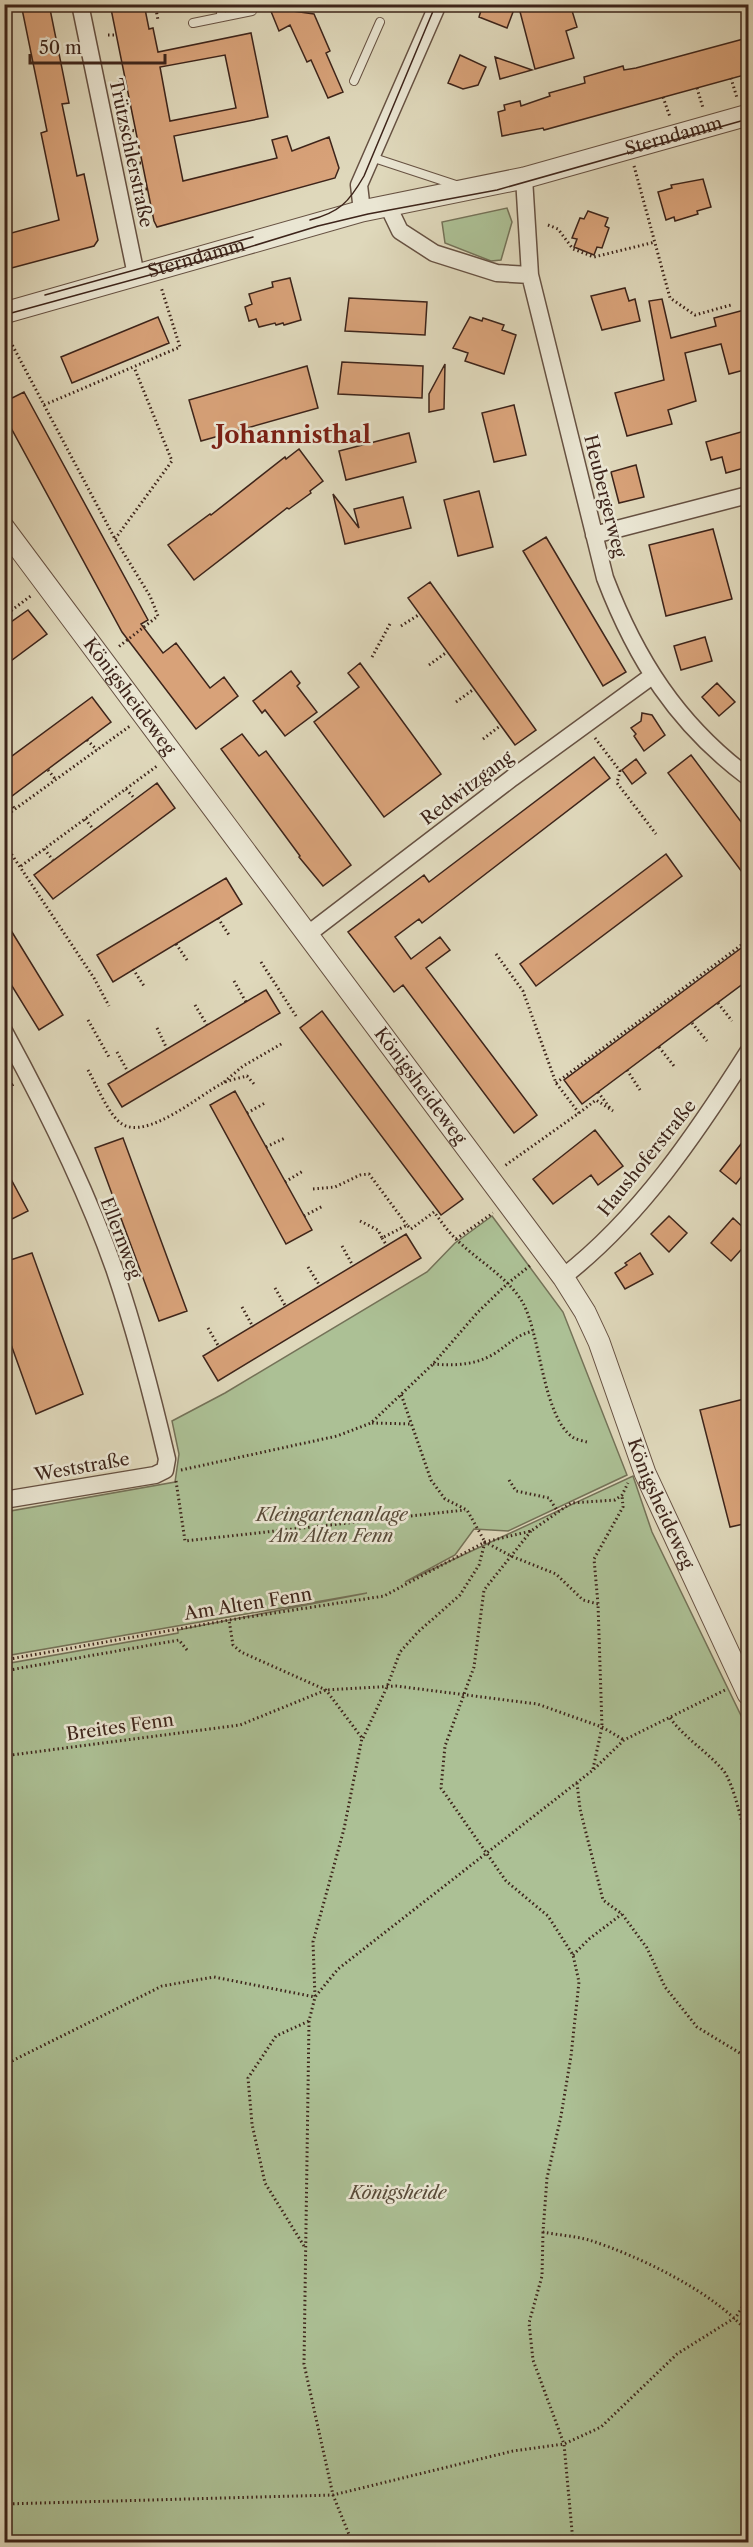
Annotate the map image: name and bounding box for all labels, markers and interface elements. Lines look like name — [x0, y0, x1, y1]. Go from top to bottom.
scale bar — [30, 27, 165, 65]
text: 50 m — [39, 37, 82, 59]
street label: Trützschlerstraße — [104, 77, 158, 229]
street label: Sterndamm — [622, 112, 725, 160]
street label: Sterndamm — [145, 234, 248, 282]
district label: Johannisthal — [211, 420, 371, 449]
street label: Heubergerweg — [579, 432, 631, 560]
street label: Königsheideweg — [79, 634, 181, 759]
street label: Redwitzgang — [417, 746, 518, 830]
street label: Königsheideweg — [370, 1023, 471, 1149]
street label: Haushoferstraße — [593, 1095, 701, 1221]
street label: Ellernweg — [95, 1194, 147, 1282]
street label: Königsheideweg — [623, 1435, 699, 1573]
street label: Weststraße — [32, 1448, 131, 1486]
park label: Kleingartenanlage Am Alten Fenn — [254, 1504, 409, 1547]
street label: Am Alten Fenn — [182, 1583, 313, 1625]
street label: Breites Fenn — [65, 1709, 175, 1745]
park label: Königsheide — [348, 2182, 448, 2204]

